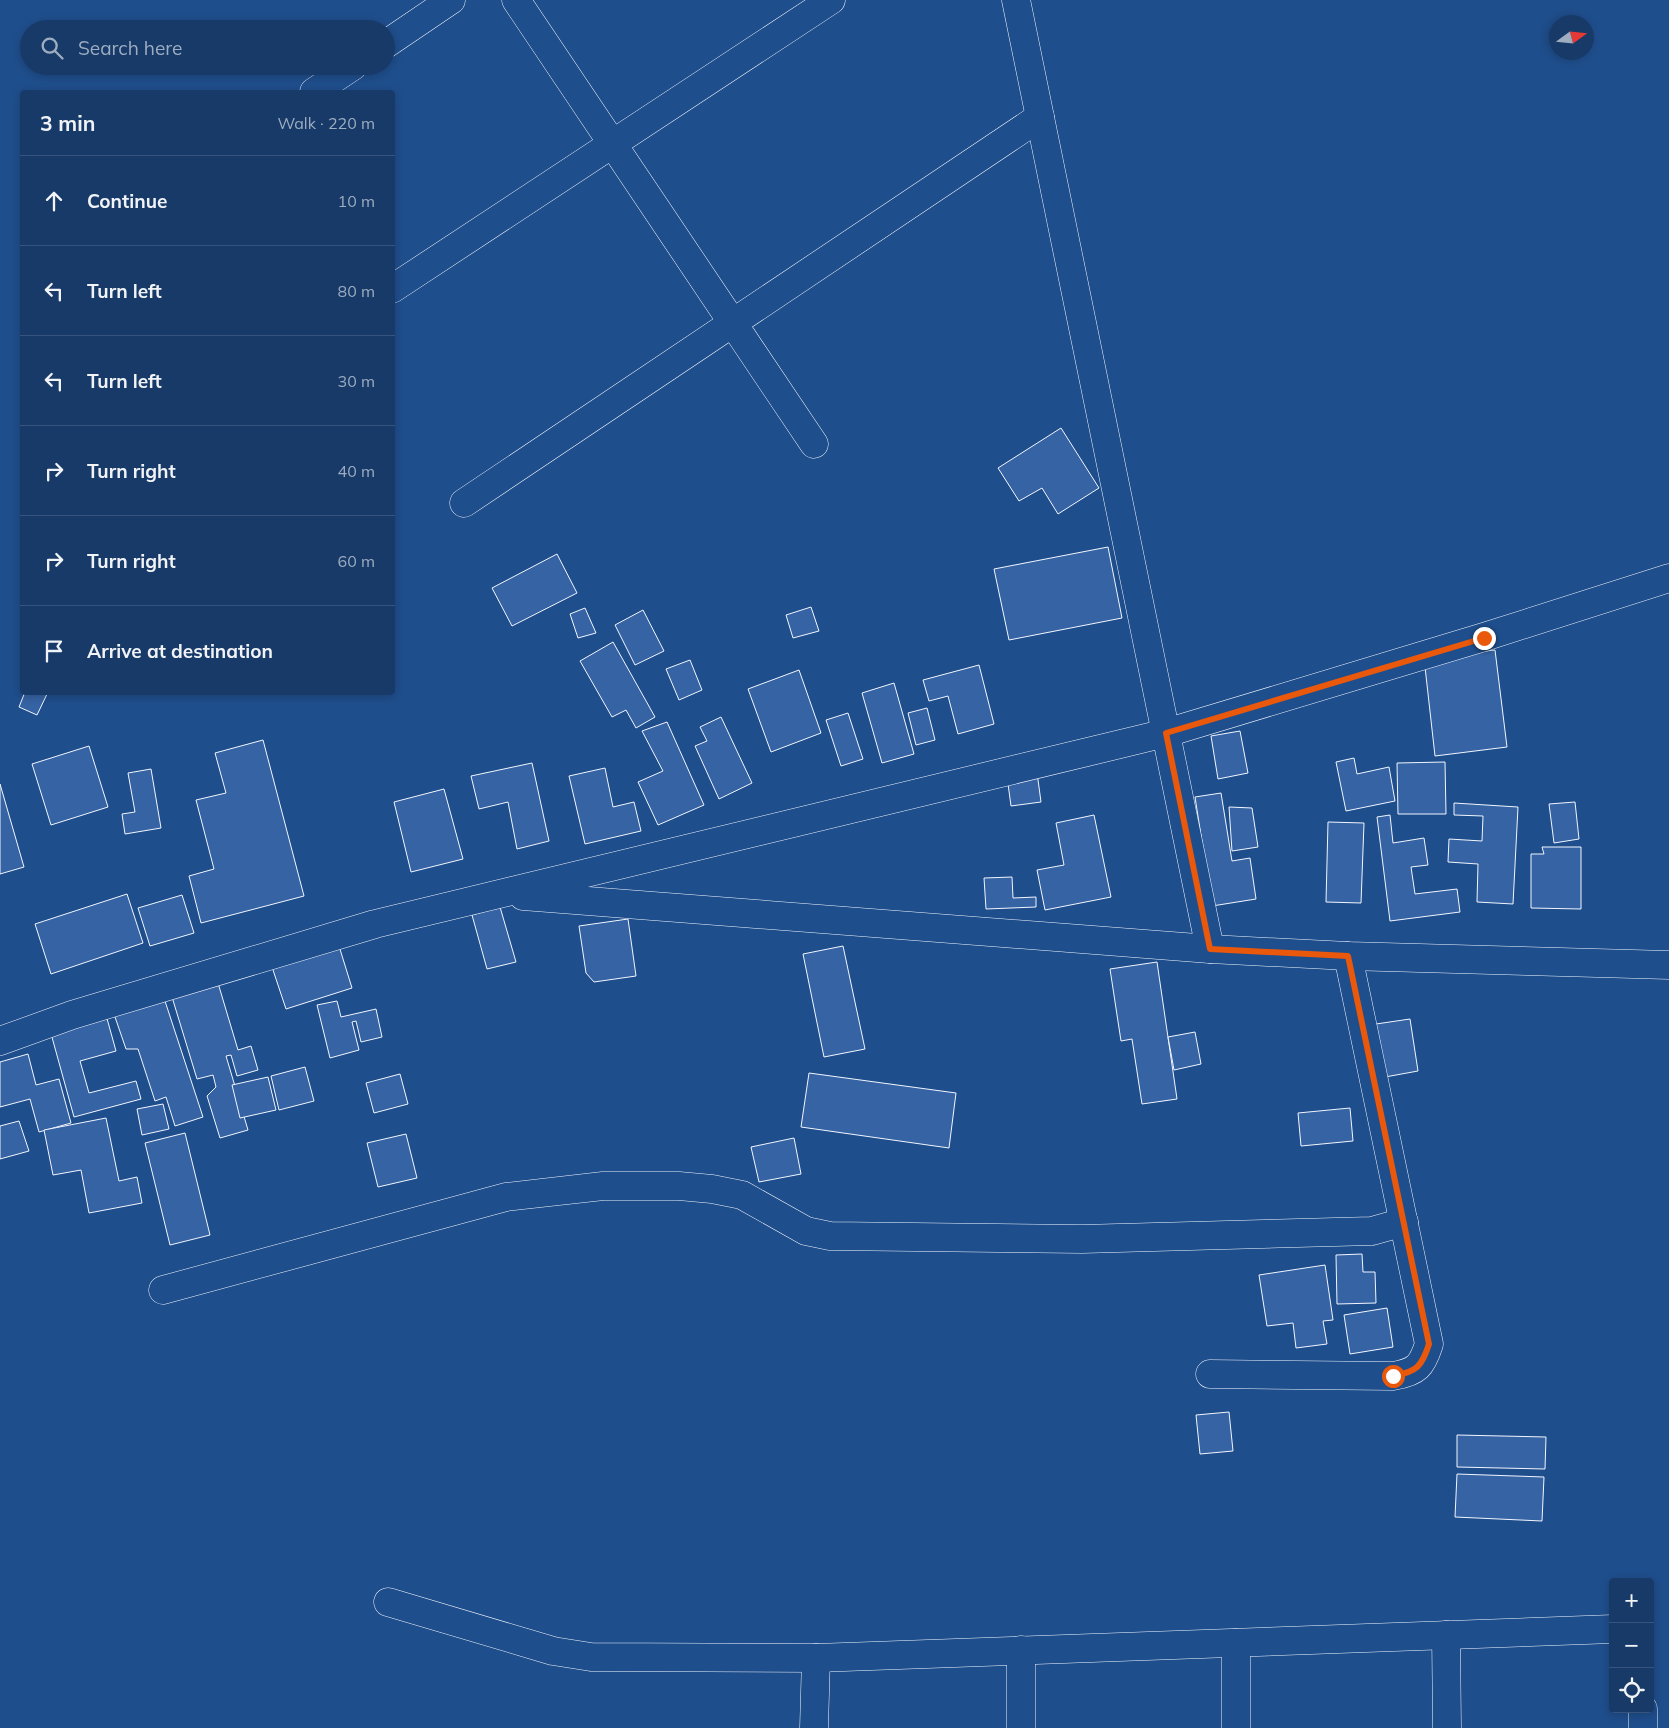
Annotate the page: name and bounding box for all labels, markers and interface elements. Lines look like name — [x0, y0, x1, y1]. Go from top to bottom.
north arrow — [1549, 15, 1594, 60]
search box — [20, 20, 395, 75]
icon: search — [38, 34, 66, 62]
text: Search here — [78, 36, 182, 60]
text: 3 min — [40, 110, 95, 136]
text: Walk · 220 m — [277, 113, 375, 133]
icon: ahead — [40, 187, 68, 215]
text: Continue — [87, 189, 167, 213]
text: 10 m — [338, 191, 375, 211]
icon: left — [40, 277, 68, 305]
text: Turn left — [87, 279, 162, 303]
text: 80 m — [338, 281, 375, 301]
icon: left — [40, 367, 68, 395]
text: Turn left — [87, 369, 162, 393]
text: 30 m — [338, 371, 375, 391]
icon: right — [40, 457, 68, 485]
text: Turn right — [87, 459, 176, 483]
text: 40 m — [338, 461, 375, 481]
icon: right — [40, 547, 68, 575]
text: Turn right — [87, 549, 176, 573]
text: 60 m — [338, 551, 375, 571]
route end — [1473, 627, 1496, 650]
icon: arrive — [40, 637, 68, 665]
text: Arrive at destination — [87, 639, 273, 663]
route start — [1382, 1365, 1405, 1388]
map controls — [1609, 1578, 1654, 1713]
button: + — [1609, 1578, 1654, 1623]
button: − — [1609, 1623, 1654, 1668]
button: locate — [1609, 1668, 1654, 1713]

